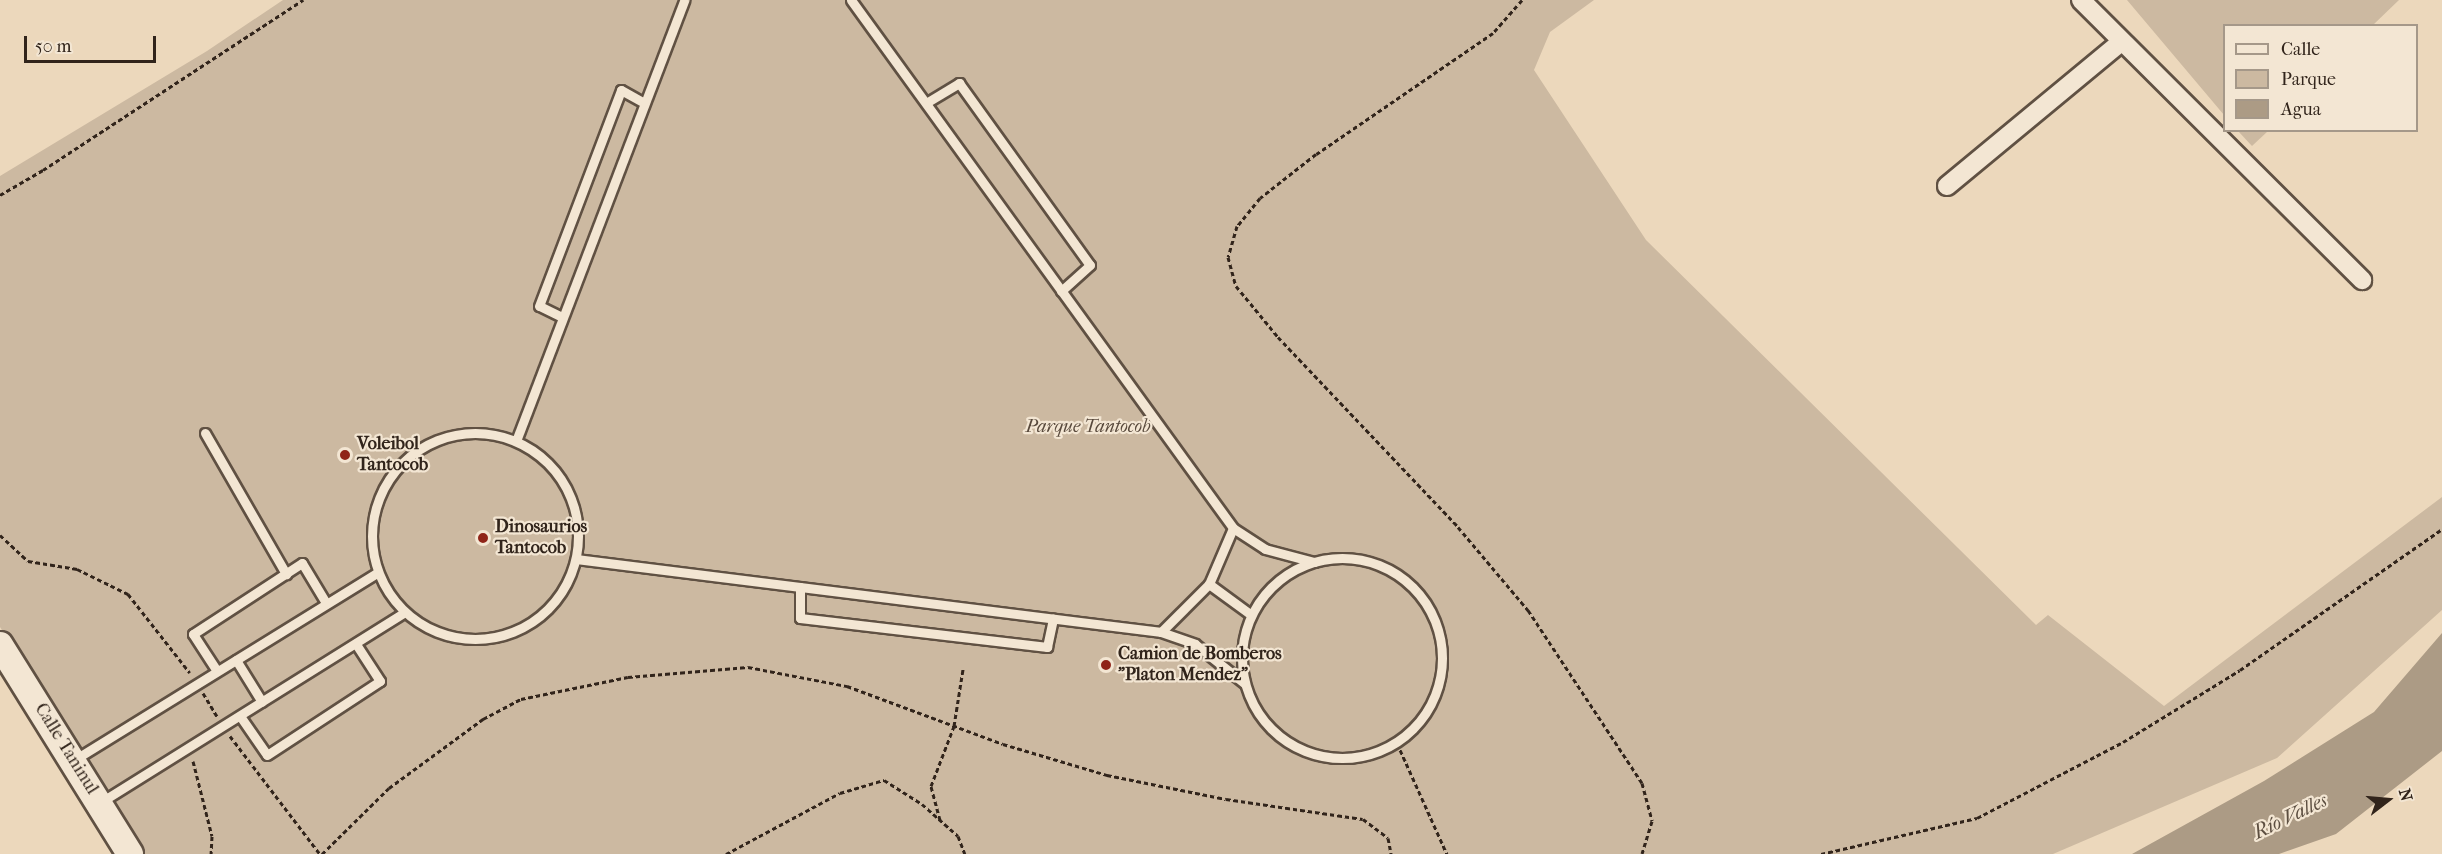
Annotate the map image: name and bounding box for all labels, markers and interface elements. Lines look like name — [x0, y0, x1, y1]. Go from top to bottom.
scale bar — [27, 24, 159, 62]
legend — [2223, 24, 2418, 132]
text: 50 m — [35, 36, 71, 57]
text: Calle — [2281, 39, 2320, 60]
text: Parque — [2281, 69, 2336, 90]
text: Agua — [2281, 99, 2321, 120]
park label: Parque Tantocob — [1026, 416, 1150, 438]
place label: Voleibol Tantocob — [357, 434, 428, 476]
marker: Voleibol Tantocob — [338, 448, 352, 462]
place label: Dinosaurios Tantocob — [495, 517, 587, 560]
marker: Dinosaurios Tantocob — [476, 531, 490, 545]
place label: Camion de Bomberos "Platon Mendez" — [1118, 644, 1282, 686]
marker: Camion de Bomberos "Platon Mendez" — [1099, 658, 1113, 672]
street label: Calle Taninul — [30, 700, 102, 798]
north arrow — [2358, 770, 2418, 830]
text: N — [2395, 786, 2417, 803]
water label: Río Valles — [2249, 788, 2331, 844]

